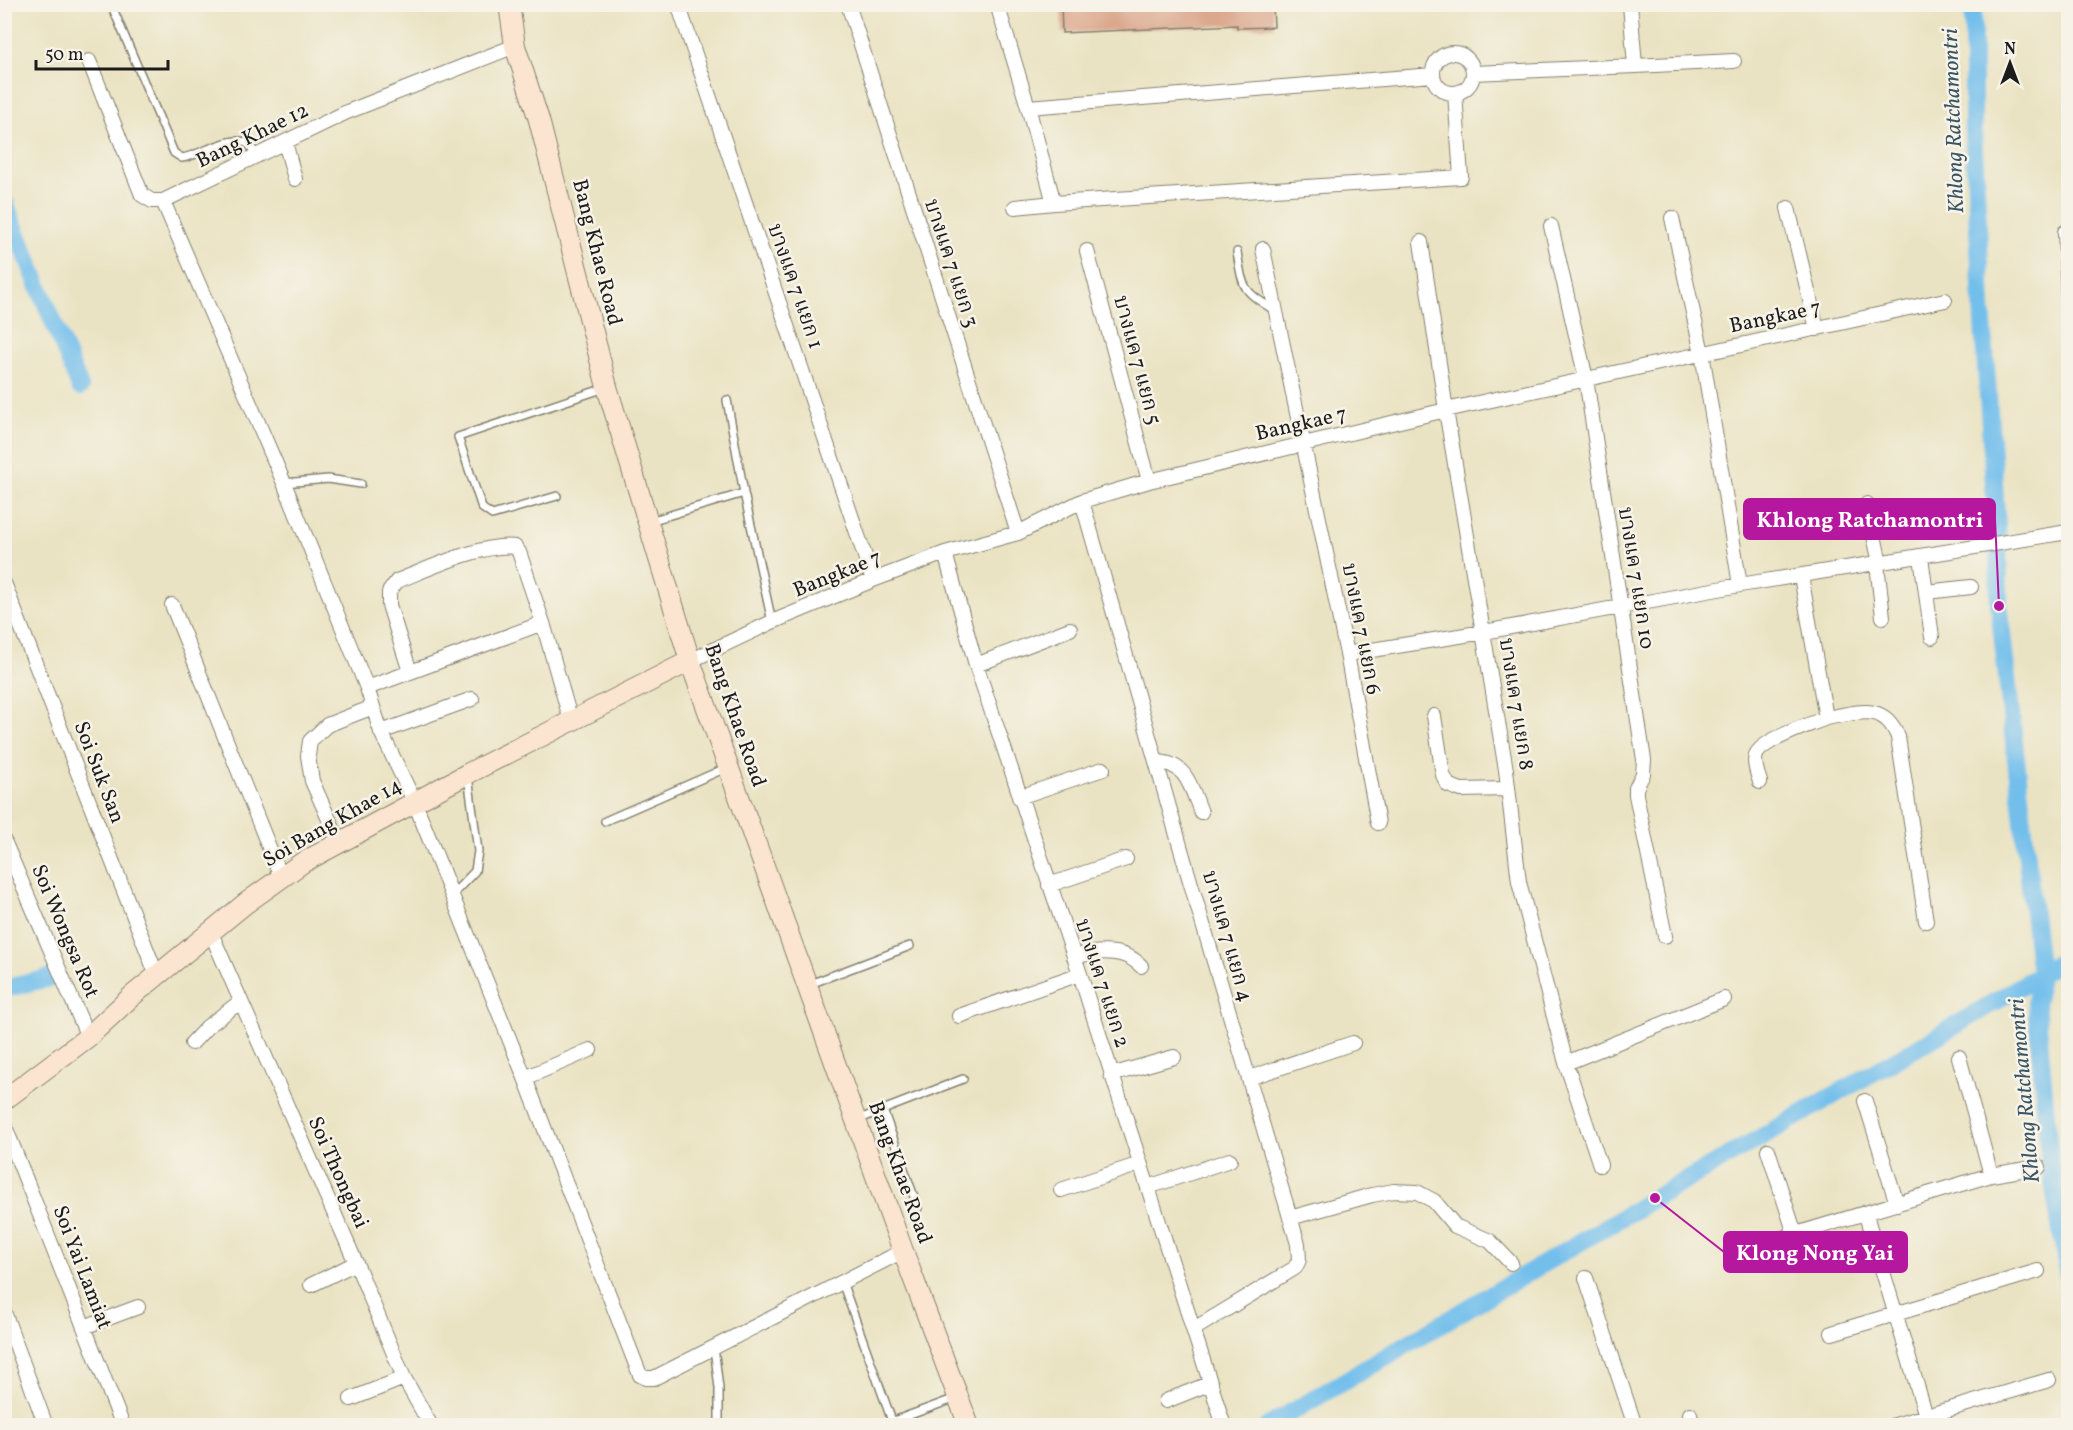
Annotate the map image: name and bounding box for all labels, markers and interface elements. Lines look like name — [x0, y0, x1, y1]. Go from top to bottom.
water label: Khlong Ratchamontri — [1936, 27, 1973, 214]
scale bar — [36, 33, 168, 71]
north arrow — [1980, 33, 2040, 93]
text: N — [2004, 39, 2016, 61]
text: 50 m — [45, 43, 84, 68]
street label: Bang Khae 12 — [192, 97, 314, 176]
street label: Bang Khae Road — [564, 176, 629, 329]
street label: บางแค 7 แยก 3 — [916, 195, 985, 331]
street label: บางแค 7 แยก 1 — [760, 220, 830, 353]
street label: บางแค 7 แยก 5 — [1105, 292, 1168, 428]
street label: Bangkae 7 — [1727, 294, 1824, 341]
street label: Bangkae 7 — [1253, 400, 1350, 449]
callout: Khlong Ratchamontri — [1744, 499, 1995, 539]
street label: บางแค 7 แยก 10 — [1610, 505, 1661, 651]
text: Khlong Ratchamontri — [1756, 506, 1984, 537]
street label: Bangkae 7 — [789, 544, 886, 605]
street label: บางแค 7 แยก 6 — [1334, 561, 1387, 698]
street label: บางแค 7 แยก 8 — [1491, 636, 1540, 772]
street label: Bang Khae Road — [696, 640, 773, 791]
street label: Soi Suk San — [66, 717, 131, 828]
street label: Soi Bang Khae 14 — [258, 772, 408, 875]
street label: Soi Wongsa Rot — [23, 860, 106, 1003]
street label: บางแค 7 แยก 4 — [1194, 867, 1259, 1005]
street label: บางแค 7 แยก 2 — [1067, 915, 1136, 1052]
water label: Khlong Ratchamontri — [2002, 997, 2049, 1184]
street label: Bang Khae Road — [860, 1097, 939, 1248]
street label: Soi Thongbai — [300, 1112, 375, 1233]
street label: Soi Yai Lamiat — [45, 1202, 118, 1333]
callout: Klong Nong Yai — [1724, 1232, 1907, 1272]
text: Klong Nong Yai — [1736, 1239, 1894, 1270]

